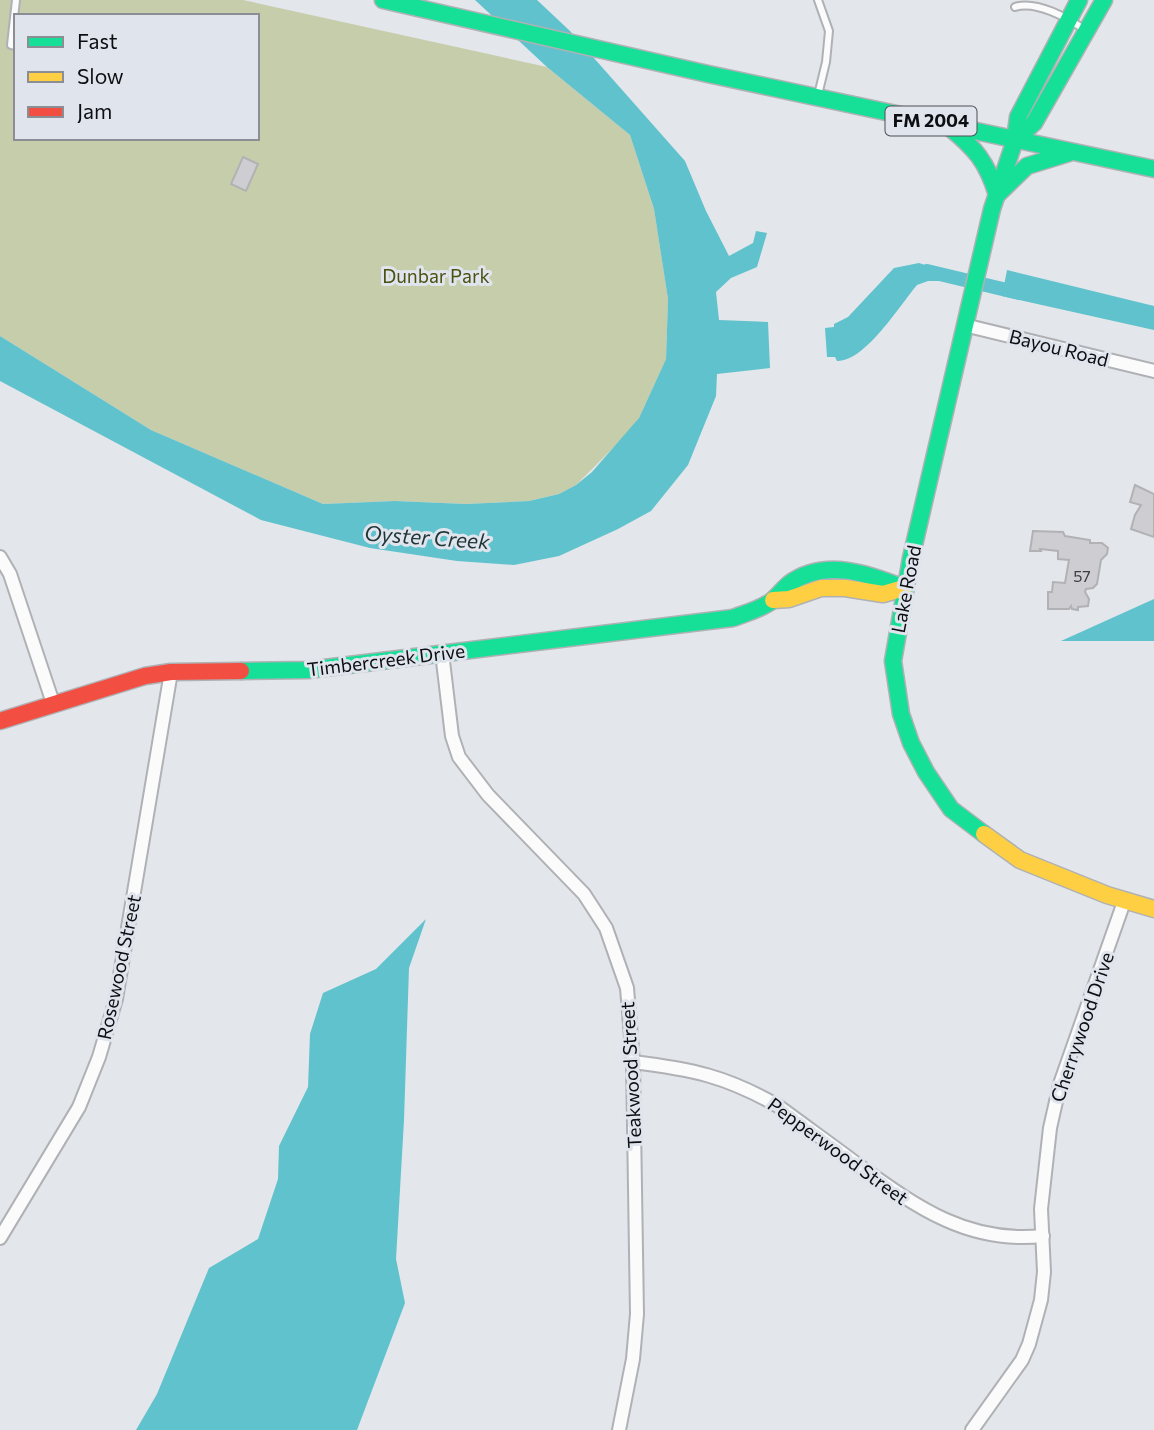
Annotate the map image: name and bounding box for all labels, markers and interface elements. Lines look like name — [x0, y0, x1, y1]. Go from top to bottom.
legend — [14, 14, 259, 140]
text: Fast — [77, 28, 118, 53]
text: Slow — [77, 63, 124, 88]
text: Jam — [77, 98, 112, 123]
road number: FM 2004 — [886, 106, 976, 136]
park label: Dunbar Park — [382, 264, 490, 287]
street label: Bayou Road — [1007, 324, 1111, 371]
water label: Oyster Creek — [364, 520, 491, 553]
street label: Lake Road — [886, 543, 925, 635]
house number: 57 — [1073, 566, 1091, 585]
street label: Timbercreek Drive — [306, 638, 466, 681]
street label: Rosewood Street — [92, 892, 145, 1041]
street label: Cherrywood Drive — [1045, 949, 1118, 1105]
street label: Teakwood Street — [615, 1001, 646, 1149]
street label: Pepperwood Street — [764, 1092, 913, 1209]

